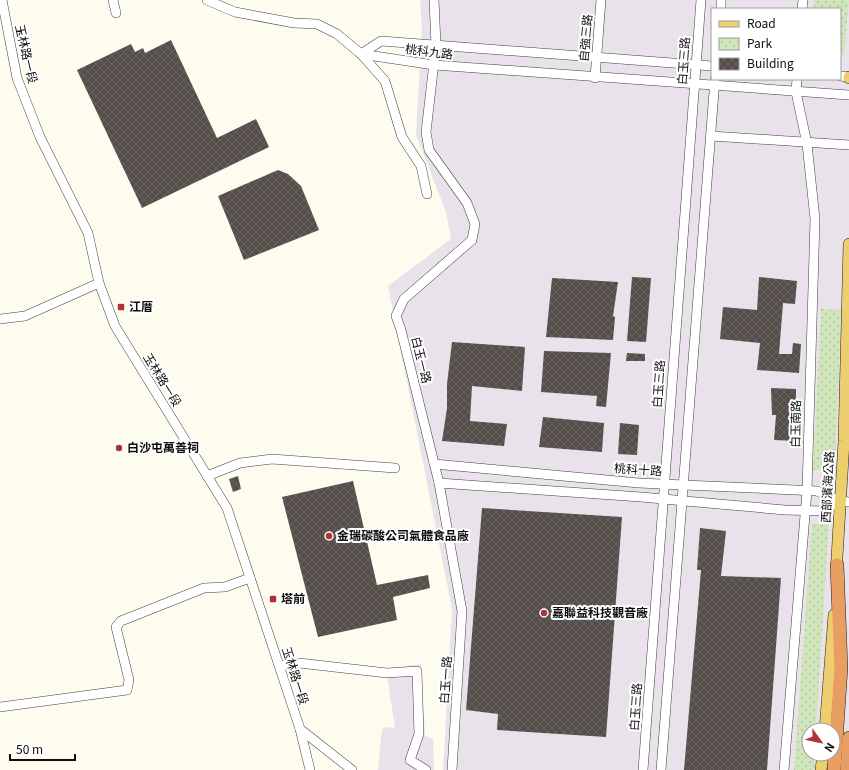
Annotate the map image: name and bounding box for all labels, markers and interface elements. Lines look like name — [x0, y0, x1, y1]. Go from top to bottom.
legend — [711, 8, 841, 80]
street label: 自強三路 — [574, 13, 595, 63]
text: Road — [747, 14, 776, 31]
street label: 玉林路一段 — [12, 23, 42, 85]
text: Park — [747, 34, 772, 51]
street label: 白玉三路 — [672, 36, 693, 85]
street label: 桃科九路 — [404, 39, 454, 62]
text: Building — [747, 54, 794, 71]
place label: 江厝 — [129, 297, 153, 314]
marker: 江厝 — [116, 302, 126, 312]
street label: 白玉一路 — [408, 334, 437, 385]
street label: 玉林路一段 — [140, 349, 186, 409]
street label: 白玉三路 — [647, 359, 668, 408]
street label: 白玉南路 — [786, 400, 803, 448]
place label: 白沙屯萬善祠 — [127, 438, 199, 455]
marker: 白沙屯萬善祠 — [114, 443, 124, 453]
street label: 西部濱海公路 — [816, 451, 837, 523]
street label: 桃科十路 — [614, 458, 663, 479]
place label: 金瑞碳酸公司氣體食品廠 — [337, 526, 469, 543]
marker: 金瑞碳酸公司氣體食品廠 — [324, 531, 334, 541]
place label: 塔前 — [281, 589, 305, 606]
marker: 塔前 — [268, 594, 278, 604]
place label: 嘉聯益科技觀音廠 — [552, 603, 648, 620]
marker: 嘉聯益科技觀音廠 — [539, 608, 549, 618]
street label: 玉林路一段 — [279, 644, 314, 707]
street label: 白玉一路 — [434, 655, 455, 704]
street label: 白玉三路 — [624, 682, 645, 731]
north arrow — [801, 722, 841, 762]
scale bar — [10, 736, 75, 762]
text: 50 m — [16, 740, 43, 757]
text: N — [821, 740, 839, 756]

